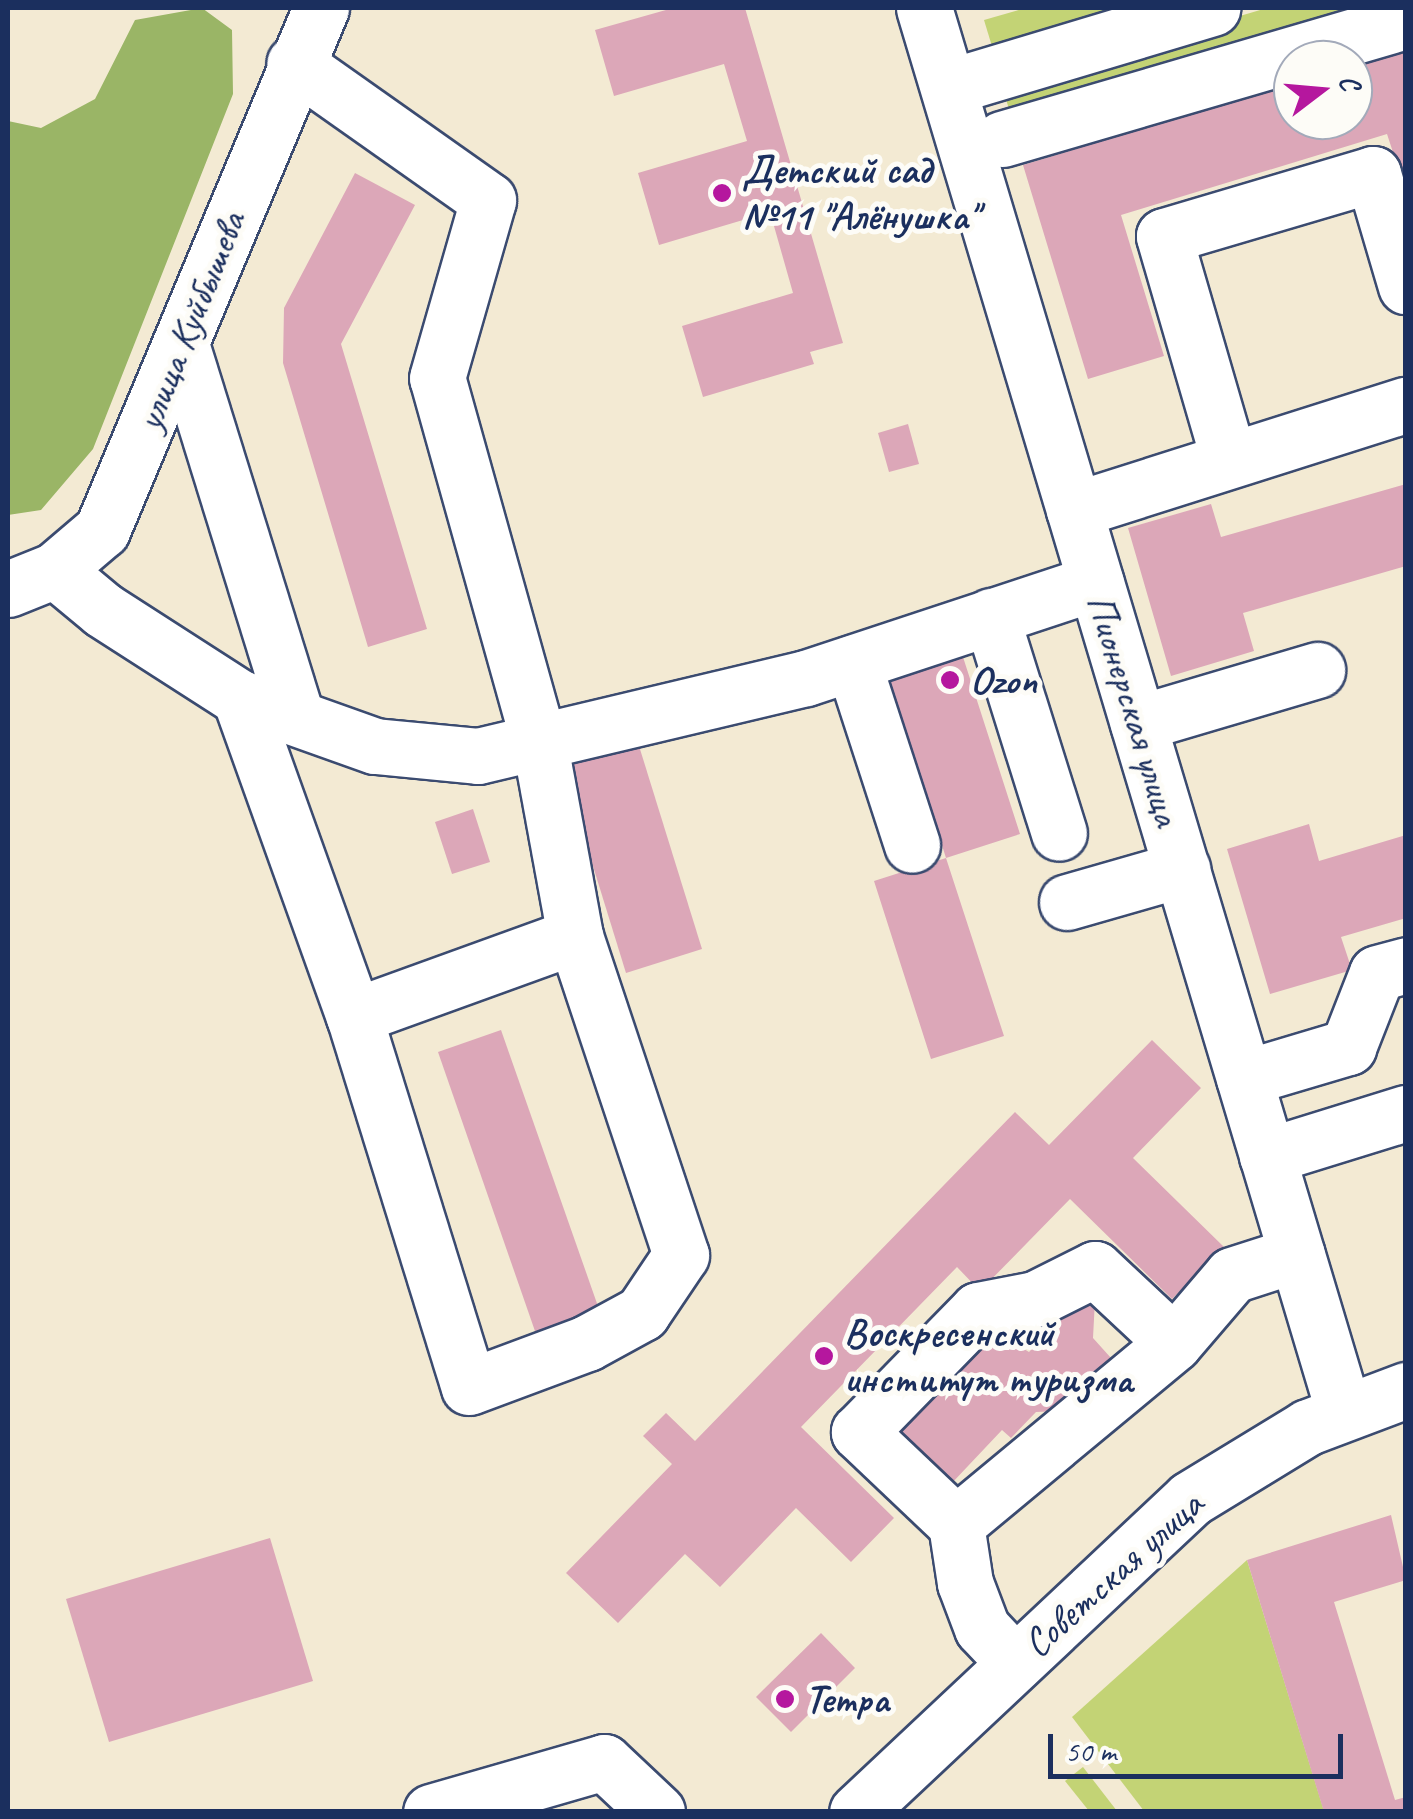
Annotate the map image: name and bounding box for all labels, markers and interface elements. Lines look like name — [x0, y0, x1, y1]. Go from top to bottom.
north arrow — [1273, 40, 1373, 140]
text: С — [1332, 71, 1369, 94]
place label: Детский сад №11 "Алёнушка" — [742, 146, 977, 240]
marker: Детский сад №11 "Алёнушка" — [711, 182, 733, 204]
street label: улица Куйбышева — [124, 205, 256, 437]
street label: Пионерская улица — [1075, 586, 1193, 834]
place label: Ozon — [970, 656, 1037, 704]
marker: Ozon — [939, 669, 961, 691]
place label: Воскресенский институт туризма — [844, 1309, 1130, 1403]
marker: Воскресенский институт туризма — [813, 1345, 835, 1367]
street label: Советская улица — [1012, 1479, 1214, 1669]
place label: Тетра — [805, 1675, 889, 1723]
marker: Тетра — [774, 1688, 796, 1710]
scale bar — [1053, 1714, 1348, 1776]
text: 50 m — [1065, 1732, 1116, 1770]

